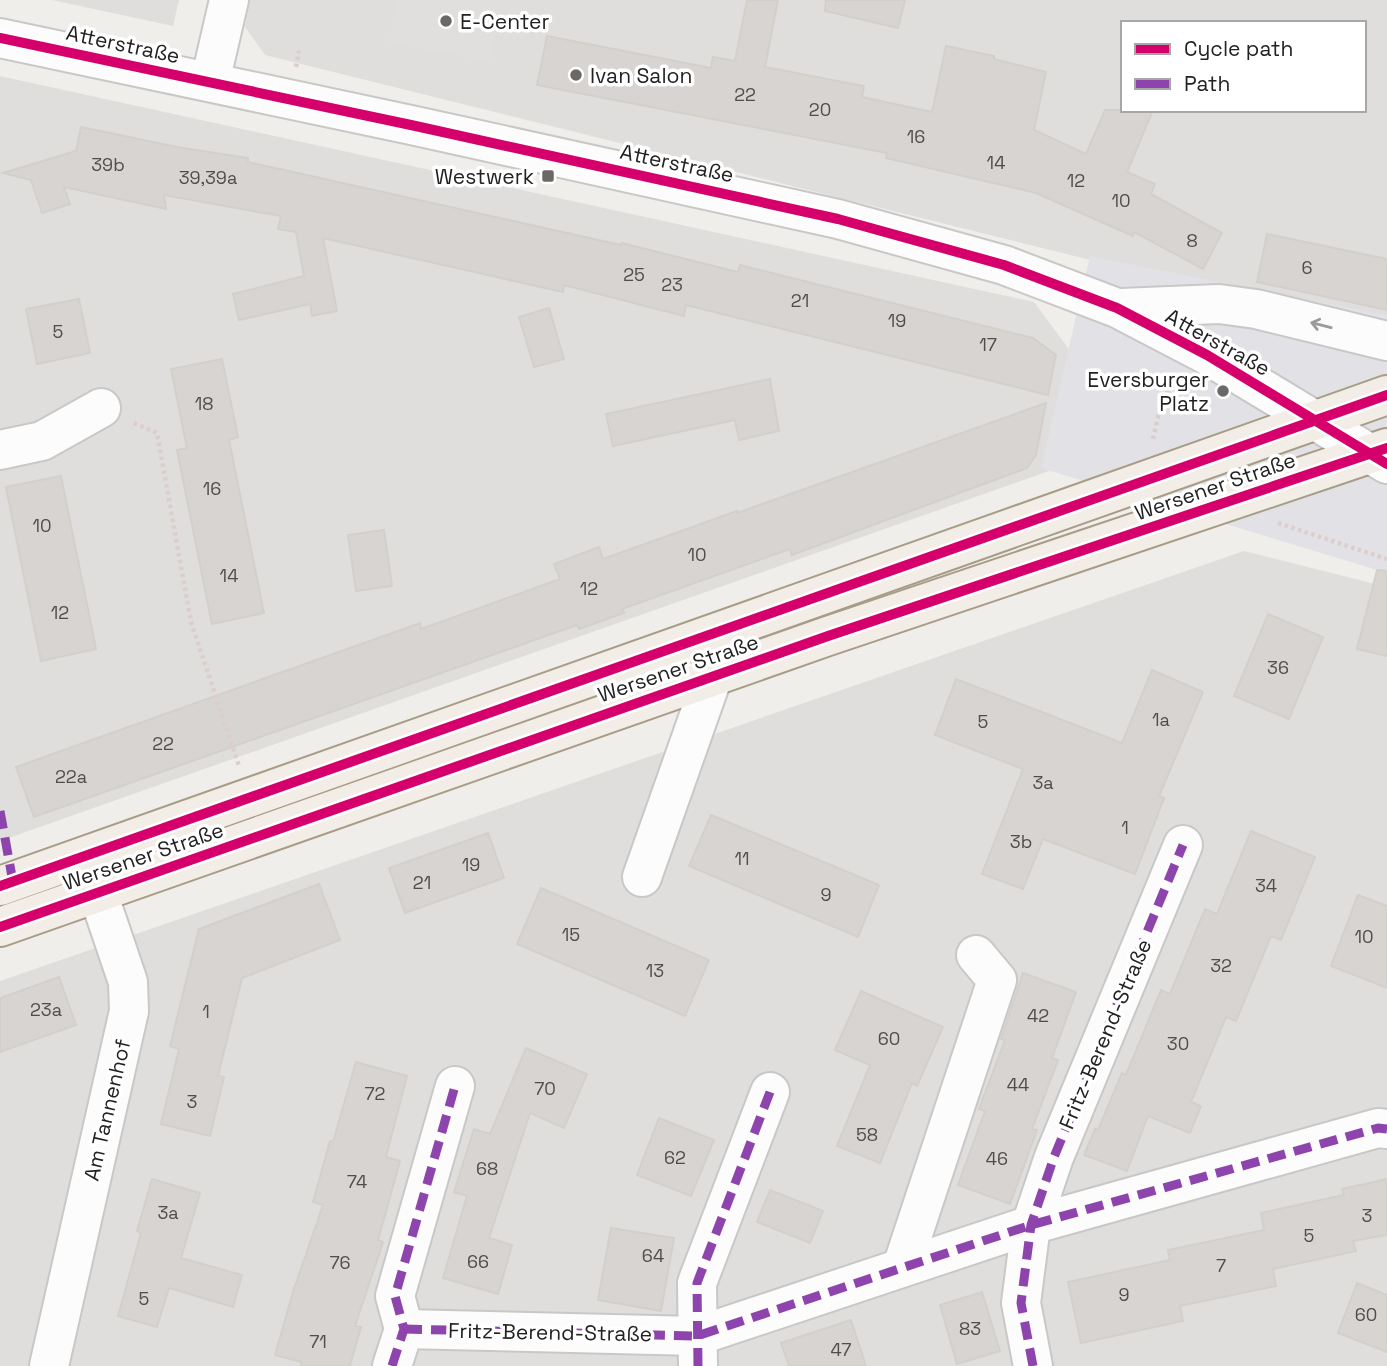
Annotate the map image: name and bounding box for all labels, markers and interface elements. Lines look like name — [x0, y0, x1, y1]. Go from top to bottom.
place label: E-Center — [460, 8, 549, 35]
marker: E-Center — [438, 13, 454, 29]
street label: Atterstraße — [64, 19, 182, 69]
legend — [1121, 21, 1366, 112]
text: Cycle path — [1184, 35, 1293, 62]
place label: Ivan Salon — [590, 62, 692, 89]
marker: Ivan Salon — [568, 67, 584, 83]
text: Path — [1184, 70, 1230, 97]
house number: 22 — [734, 83, 756, 106]
house number: 20 — [809, 98, 831, 121]
house number: 16 — [907, 125, 925, 148]
street label: Atterstraße — [618, 138, 736, 188]
house number: 14 — [987, 151, 1005, 174]
house number: 39b — [91, 153, 125, 176]
place label: Westwerk — [435, 163, 534, 190]
house number: 39,39a — [179, 166, 237, 189]
marker: Westwerk — [540, 168, 556, 184]
house number: 12 — [1067, 169, 1085, 192]
house number: 10 — [1111, 189, 1131, 212]
house number: 8 — [1186, 229, 1198, 252]
house number: 6 — [1301, 256, 1313, 279]
house number: 25 — [623, 263, 645, 286]
house number: 23 — [661, 273, 683, 296]
house number: 21 — [791, 289, 809, 312]
street label: Atterstraße — [1161, 302, 1275, 382]
house number: 19 — [888, 309, 906, 332]
one-way arrow — [1310, 318, 1333, 331]
house number: 5 — [53, 320, 63, 343]
house number: 17 — [979, 333, 997, 356]
place label: Eversburger Platz — [1087, 366, 1209, 417]
marker: Eversburger Platz — [1215, 383, 1231, 399]
house number: 18 — [195, 392, 213, 415]
street label: Wersener Straße — [1131, 446, 1299, 526]
house number: 16 — [203, 477, 221, 500]
house number: 10 — [32, 514, 52, 537]
house number: 10 — [687, 543, 707, 566]
house number: 14 — [220, 564, 238, 587]
house number: 12 — [580, 577, 598, 600]
house number: 12 — [51, 601, 69, 624]
street label: Wersener Straße — [594, 628, 762, 708]
house number: 36 — [1267, 656, 1289, 679]
house number: 1a — [1152, 708, 1170, 731]
house number: 5 — [978, 710, 988, 733]
house number: 22 — [152, 732, 174, 755]
house number: 22a — [55, 765, 87, 788]
house number: 3a — [1032, 771, 1054, 794]
street label: Wersener Straße — [59, 816, 227, 896]
house number: 1 — [1121, 816, 1129, 839]
house number: 3b — [1010, 830, 1032, 853]
house number: 11 — [734, 847, 750, 870]
house number: 19 — [462, 853, 480, 876]
house number: 21 — [413, 871, 431, 894]
house number: 34 — [1255, 874, 1277, 897]
house number: 9 — [820, 883, 832, 906]
house number: 15 — [562, 923, 580, 946]
house number: 10 — [1354, 925, 1374, 948]
street label: Fritz-Berend-Straße — [1053, 935, 1157, 1133]
house number: 32 — [1210, 954, 1232, 977]
house number: 13 — [646, 959, 664, 982]
house number: 23a — [30, 998, 62, 1021]
house number: 1 — [202, 1000, 210, 1023]
house number: 42 — [1027, 1004, 1049, 1027]
house number: 60 — [878, 1027, 900, 1050]
house number: 30 — [1167, 1032, 1189, 1055]
street label: Am Tannenhof — [78, 1037, 136, 1183]
house number: 44 — [1007, 1073, 1029, 1096]
house number: 70 — [534, 1077, 556, 1100]
house number: 72 — [365, 1082, 385, 1105]
house number: 3 — [187, 1090, 197, 1113]
house number: 58 — [856, 1123, 878, 1146]
house number: 62 — [664, 1146, 686, 1169]
house number: 46 — [986, 1147, 1008, 1170]
house number: 68 — [476, 1157, 498, 1180]
house number: 74 — [347, 1170, 367, 1193]
house number: 3a — [157, 1201, 179, 1224]
house number: 3 — [1362, 1204, 1372, 1227]
house number: 5 — [1304, 1224, 1314, 1247]
house number: 64 — [642, 1244, 664, 1267]
house number: 66 — [467, 1250, 489, 1273]
house number: 76 — [329, 1251, 351, 1274]
house number: 7 — [1216, 1254, 1226, 1277]
house number: 9 — [1118, 1283, 1130, 1306]
house number: 5 — [139, 1287, 149, 1310]
house number: 60 — [1355, 1303, 1377, 1326]
street label: Fritz-Berend-Straße — [448, 1317, 652, 1347]
house number: 83 — [959, 1317, 981, 1340]
house number: 71 — [309, 1330, 327, 1353]
house number: 47 — [831, 1338, 851, 1361]

